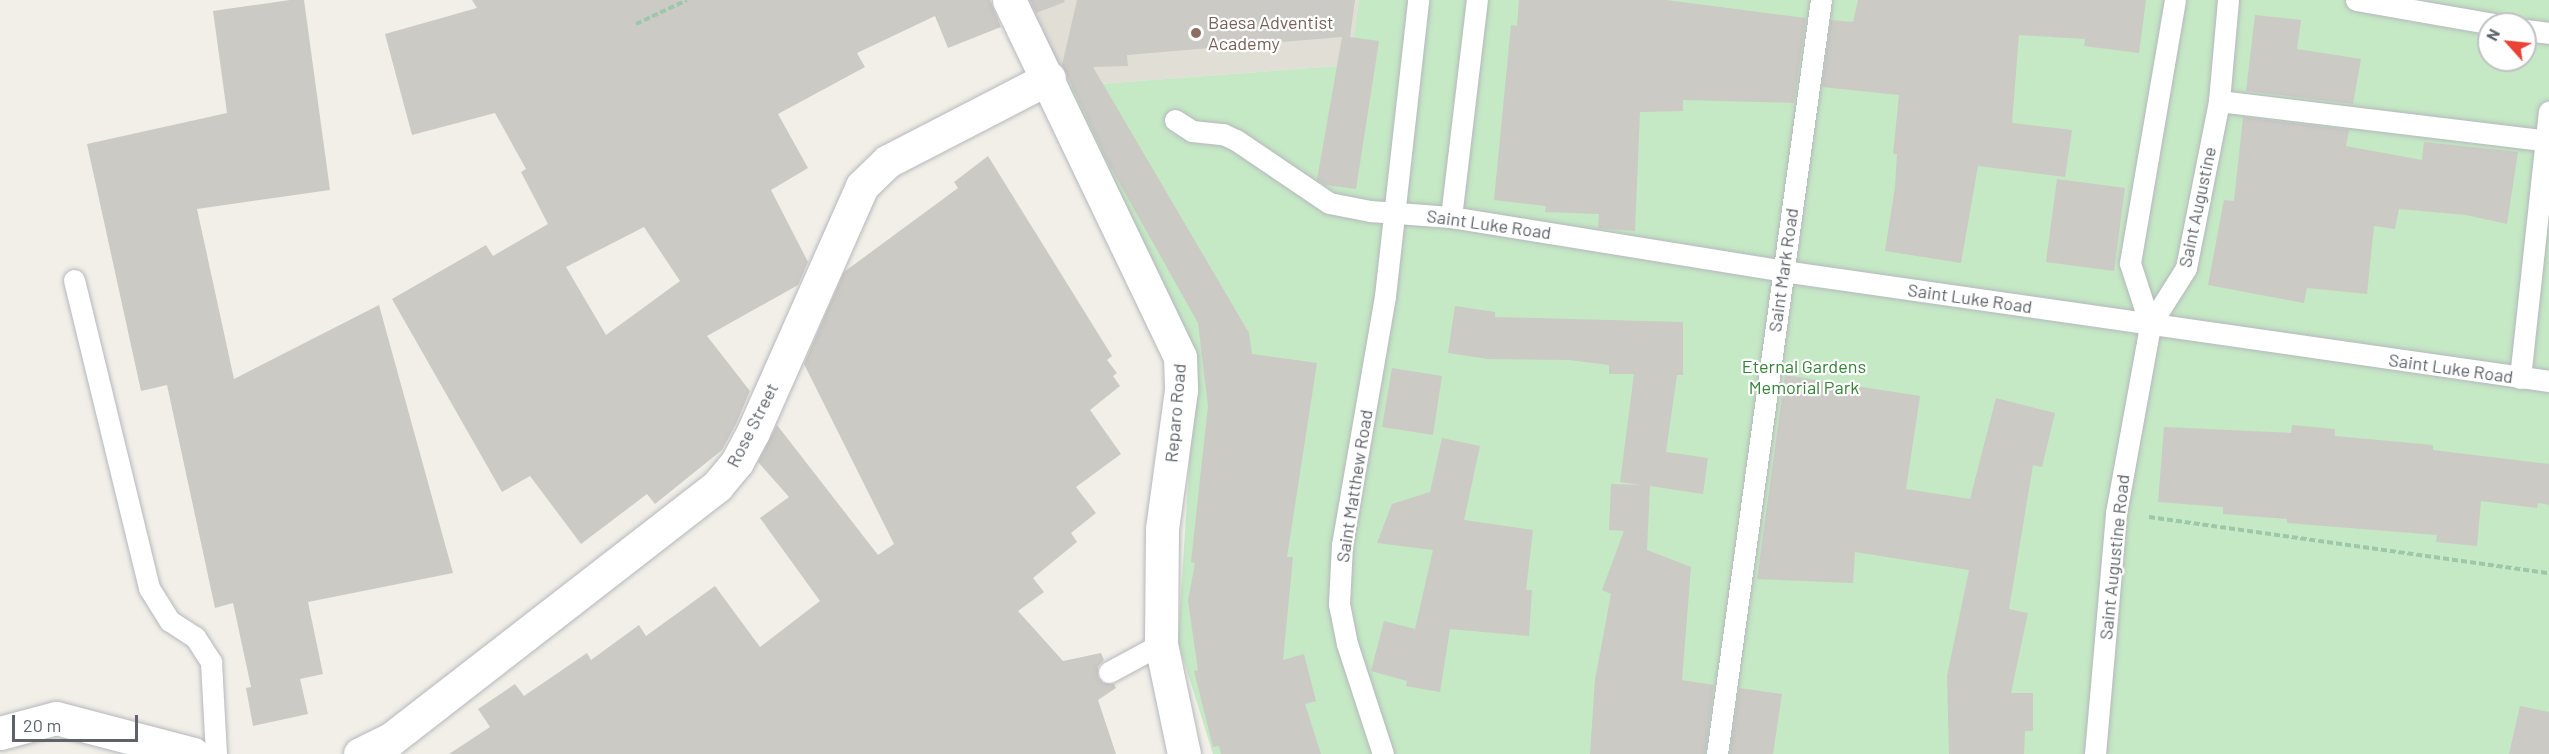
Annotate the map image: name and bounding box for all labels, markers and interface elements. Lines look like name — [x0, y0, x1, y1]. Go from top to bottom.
place label: Baesa Adventist Academy — [1208, 12, 1334, 54]
north arrow — [2477, 12, 2537, 72]
text: N — [2481, 25, 2503, 44]
marker: Baesa Adventist Academy — [1189, 26, 1203, 40]
street label: Saint Augustine — [2174, 145, 2220, 269]
street label: Saint Luke Road — [1425, 205, 1553, 243]
street label: Saint Mark Road — [1764, 207, 1802, 333]
street label: Saint Luke Road — [1906, 279, 2034, 317]
street label: Saint Luke Road — [2387, 349, 2515, 387]
park label: Eternal Gardens Memorial Park — [1742, 356, 1866, 398]
street label: Reparo Road — [1160, 363, 1190, 463]
street label: Rose Street — [722, 379, 782, 471]
street label: Saint Matthew Road — [1331, 408, 1377, 564]
street label: Saint Augustine Road — [2095, 473, 2133, 641]
scale bar — [15, 703, 141, 741]
text: 20 m — [23, 714, 61, 736]

